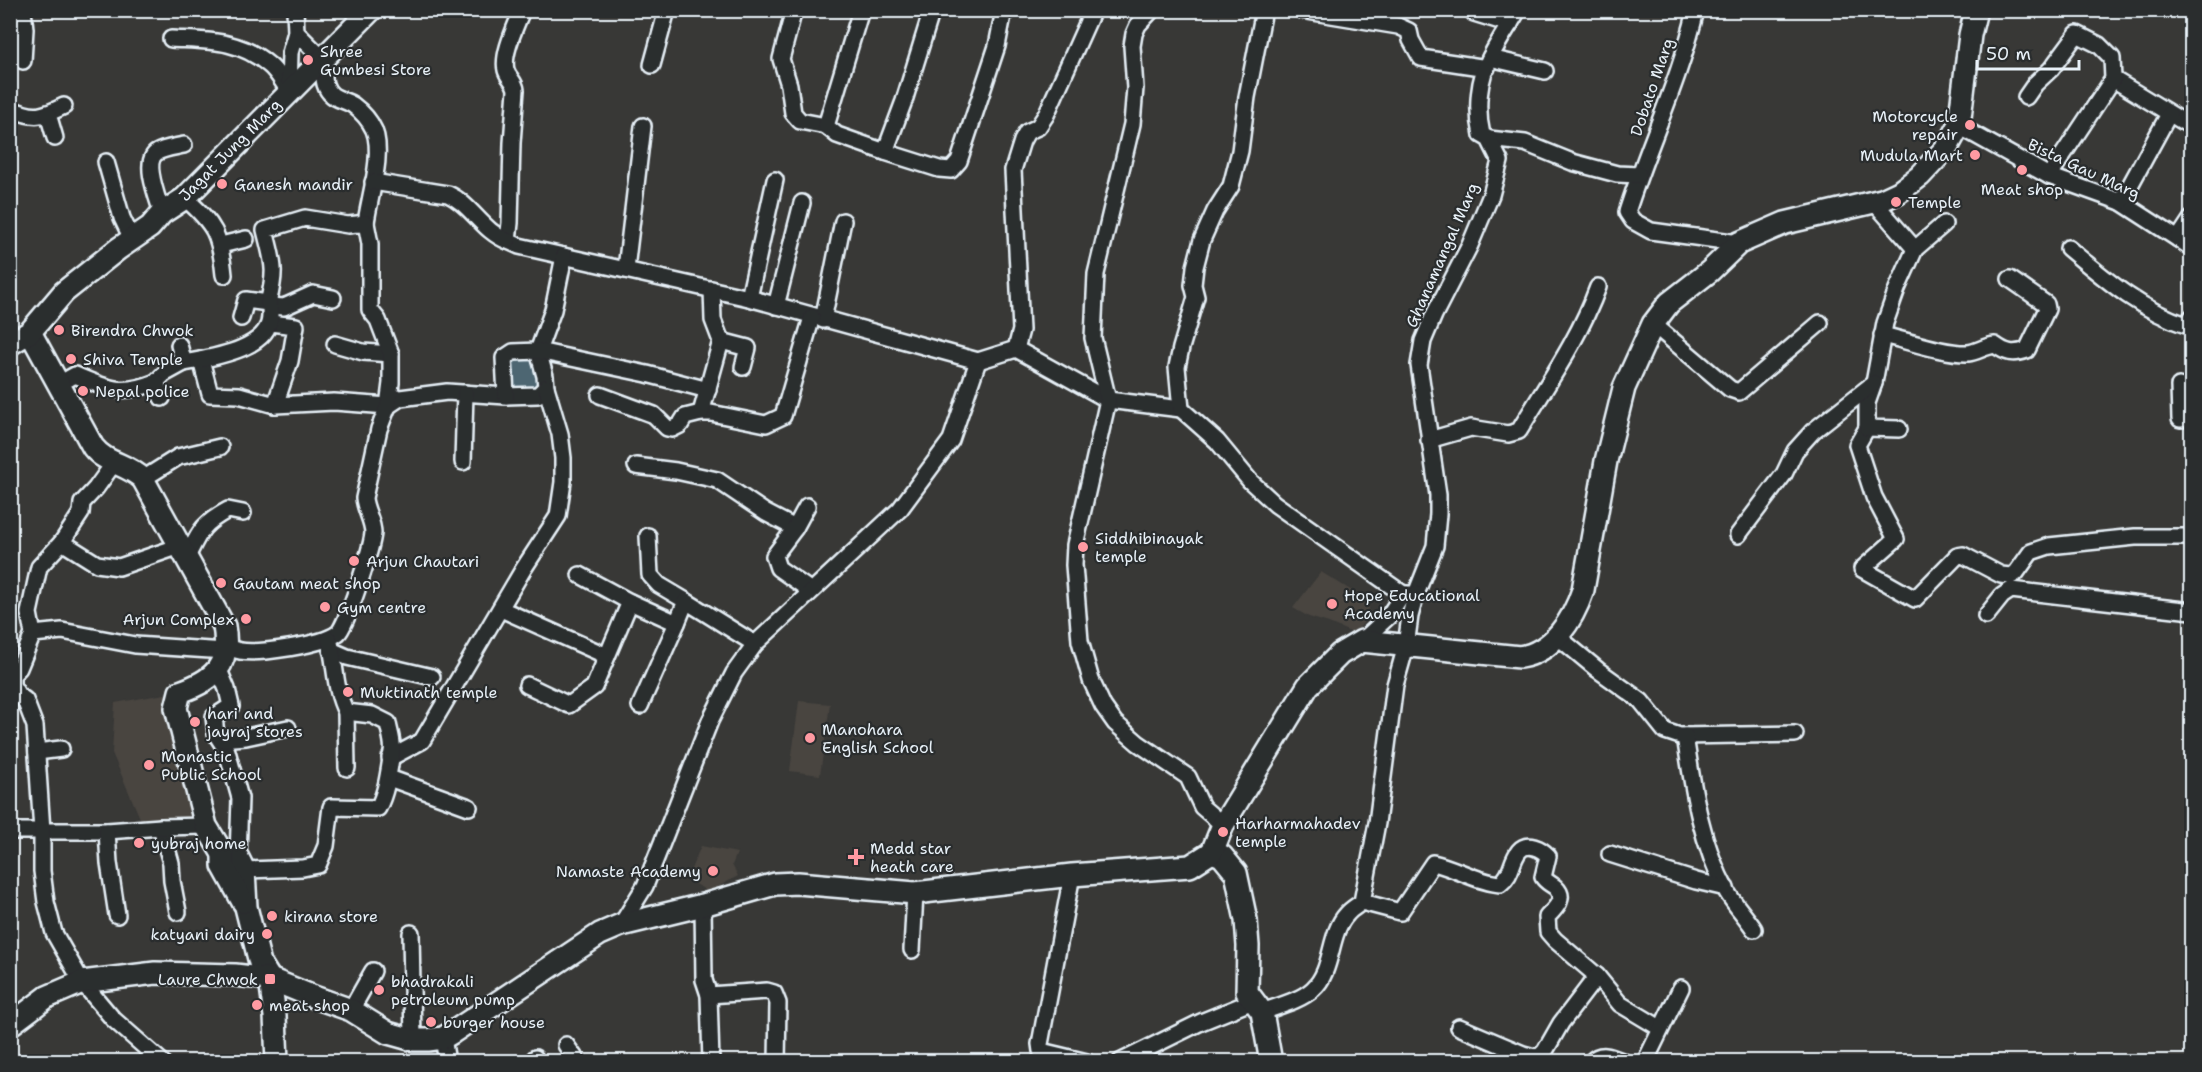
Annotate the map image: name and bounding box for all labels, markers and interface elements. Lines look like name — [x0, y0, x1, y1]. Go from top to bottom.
scale bar — [1977, 33, 2079, 71]
street label: Dobato Marg — [1625, 35, 1679, 139]
place label: Shree Gumbesi Store — [320, 41, 431, 80]
text: 50 m — [1986, 42, 2031, 66]
marker: Shree Gumbesi Store — [301, 53, 315, 67]
street label: Jagat Jung Marg — [174, 94, 286, 206]
place label: Motorcycle repair — [1872, 106, 1958, 145]
marker: Motorcycle repair — [1963, 118, 1977, 132]
street label: Bista Gau Marg — [2024, 134, 2144, 204]
place label: Mudula Mart — [1860, 145, 1963, 166]
marker: Mudula Mart — [1968, 148, 1982, 162]
marker: Meat shop — [2015, 163, 2029, 177]
place label: Ganesh mandir — [234, 174, 353, 195]
marker: Ganesh mandir — [215, 177, 229, 191]
street label: Ghanamangal Marg — [1401, 179, 1483, 331]
place label: Meat shop — [1981, 179, 2063, 200]
place label: Temple — [1908, 192, 1961, 213]
marker: Temple — [1889, 195, 1903, 209]
place label: Birendra Chwok — [71, 320, 194, 341]
marker: Birendra Chwok — [52, 323, 66, 337]
place label: Shiva Temple — [83, 349, 183, 370]
marker: Shiva Temple — [64, 352, 78, 366]
place label: Nepal police — [95, 381, 190, 402]
marker: Nepal police — [76, 384, 90, 398]
place label: Siddhibinayak temple — [1095, 528, 1204, 567]
marker: Siddhibinayak temple — [1076, 540, 1090, 554]
place label: Arjun Chautari — [366, 551, 479, 572]
marker: Arjun Chautari — [347, 554, 361, 568]
place label: Gautam meat shop — [233, 573, 381, 594]
marker: Gautam meat shop — [214, 576, 228, 590]
place label: Hope Educational Academy — [1344, 585, 1480, 624]
place label: Gym centre — [337, 597, 426, 618]
marker: Hope Educational Academy — [1325, 597, 1339, 611]
marker: Gym centre — [318, 600, 332, 614]
place label: Arjun Complex — [123, 609, 234, 630]
marker: Arjun Complex — [239, 612, 253, 626]
place label: Muktinath temple — [360, 682, 498, 703]
marker: Muktinath temple — [341, 685, 355, 699]
place label: hari and jayraj stores — [206, 703, 303, 742]
marker: hari and jayraj stores — [188, 715, 202, 729]
place label: Manohara English School — [822, 719, 934, 758]
marker: Manohara English School — [803, 731, 817, 745]
place label: Monastic Public School — [161, 746, 262, 785]
marker: Monastic Public School — [142, 758, 156, 772]
place label: Harharmahadev temple — [1235, 813, 1361, 852]
marker: Harharmahadev temple — [1216, 825, 1230, 839]
place label: yubraj home — [151, 833, 247, 854]
marker: yubraj home — [132, 836, 146, 850]
place label: Medd star heath care — [870, 838, 954, 877]
marker: Medd star heath care — [847, 848, 865, 866]
place label: Namaste Academy — [556, 861, 701, 882]
marker: Namaste Academy — [706, 864, 720, 878]
place label: kirana store — [284, 906, 378, 927]
marker: kirana store — [265, 909, 279, 923]
place label: katyani dairy — [151, 924, 255, 945]
marker: katyani dairy — [260, 927, 274, 941]
place label: Laure Chwok — [158, 969, 258, 990]
place label: bhadrakali petroleum pump — [391, 971, 515, 1010]
marker: Laure Chwok — [263, 972, 277, 986]
marker: bhadrakali petroleum pump — [372, 983, 386, 997]
place label: meat shop — [269, 995, 350, 1016]
marker: meat shop — [250, 998, 264, 1012]
place label: burger house — [443, 1012, 545, 1033]
marker: burger house — [424, 1015, 438, 1029]

